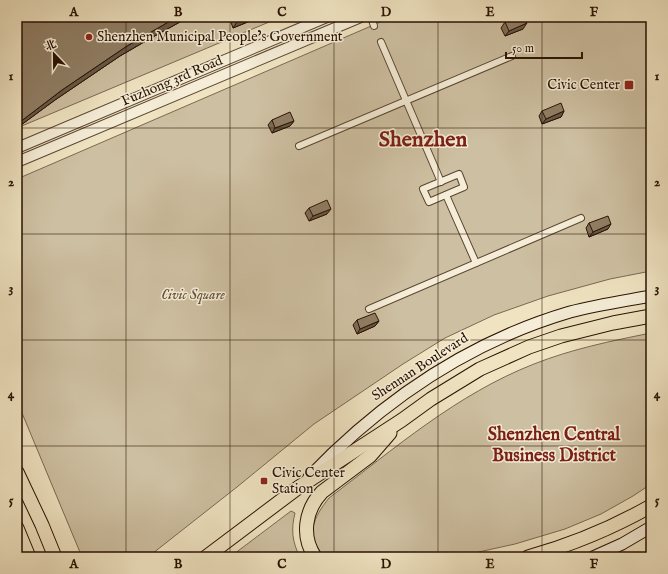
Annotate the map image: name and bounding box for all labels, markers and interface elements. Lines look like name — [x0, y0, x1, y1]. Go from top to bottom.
text: A — [69, 4, 80, 21]
text: B — [174, 4, 183, 21]
text: C — [277, 4, 287, 21]
text: D — [381, 4, 392, 21]
text: E — [485, 4, 495, 21]
text: F — [590, 4, 599, 21]
place label: Shenzhen Municipal People’s Government — [97, 28, 343, 46]
marker: Shenzhen Municipal People’s Government — [84, 32, 94, 42]
north arrow — [34, 34, 74, 74]
scale bar — [506, 34, 582, 60]
text: 北 — [43, 37, 58, 54]
text: 50 m — [512, 41, 534, 56]
street label: Fuzhong 3rd Road — [119, 51, 226, 110]
text: 1 — [9, 68, 14, 85]
text: 1 — [655, 68, 660, 85]
place label: Civic Center — [547, 76, 620, 94]
marker: Civic Center — [623, 79, 635, 91]
district label: Shenzhen — [379, 126, 467, 154]
text: 2 — [8, 174, 14, 191]
text: 2 — [654, 174, 660, 191]
text: 3 — [9, 280, 14, 297]
text: 3 — [655, 280, 660, 297]
park label: Civic Square — [161, 286, 225, 304]
street label: Shennan Boulevard — [368, 329, 472, 405]
text: 4 — [8, 386, 15, 403]
text: 4 — [654, 386, 661, 403]
district label: Shenzhen Central Business District — [488, 424, 621, 468]
place label: Civic Center Station — [272, 464, 345, 498]
marker: Civic Center Station — [259, 476, 269, 486]
text: 5 — [9, 492, 14, 509]
text: 5 — [655, 492, 660, 509]
text: A — [69, 556, 80, 573]
text: B — [174, 556, 183, 573]
text: C — [277, 556, 287, 573]
text: D — [381, 556, 392, 573]
text: E — [485, 556, 495, 573]
text: F — [590, 556, 599, 573]

